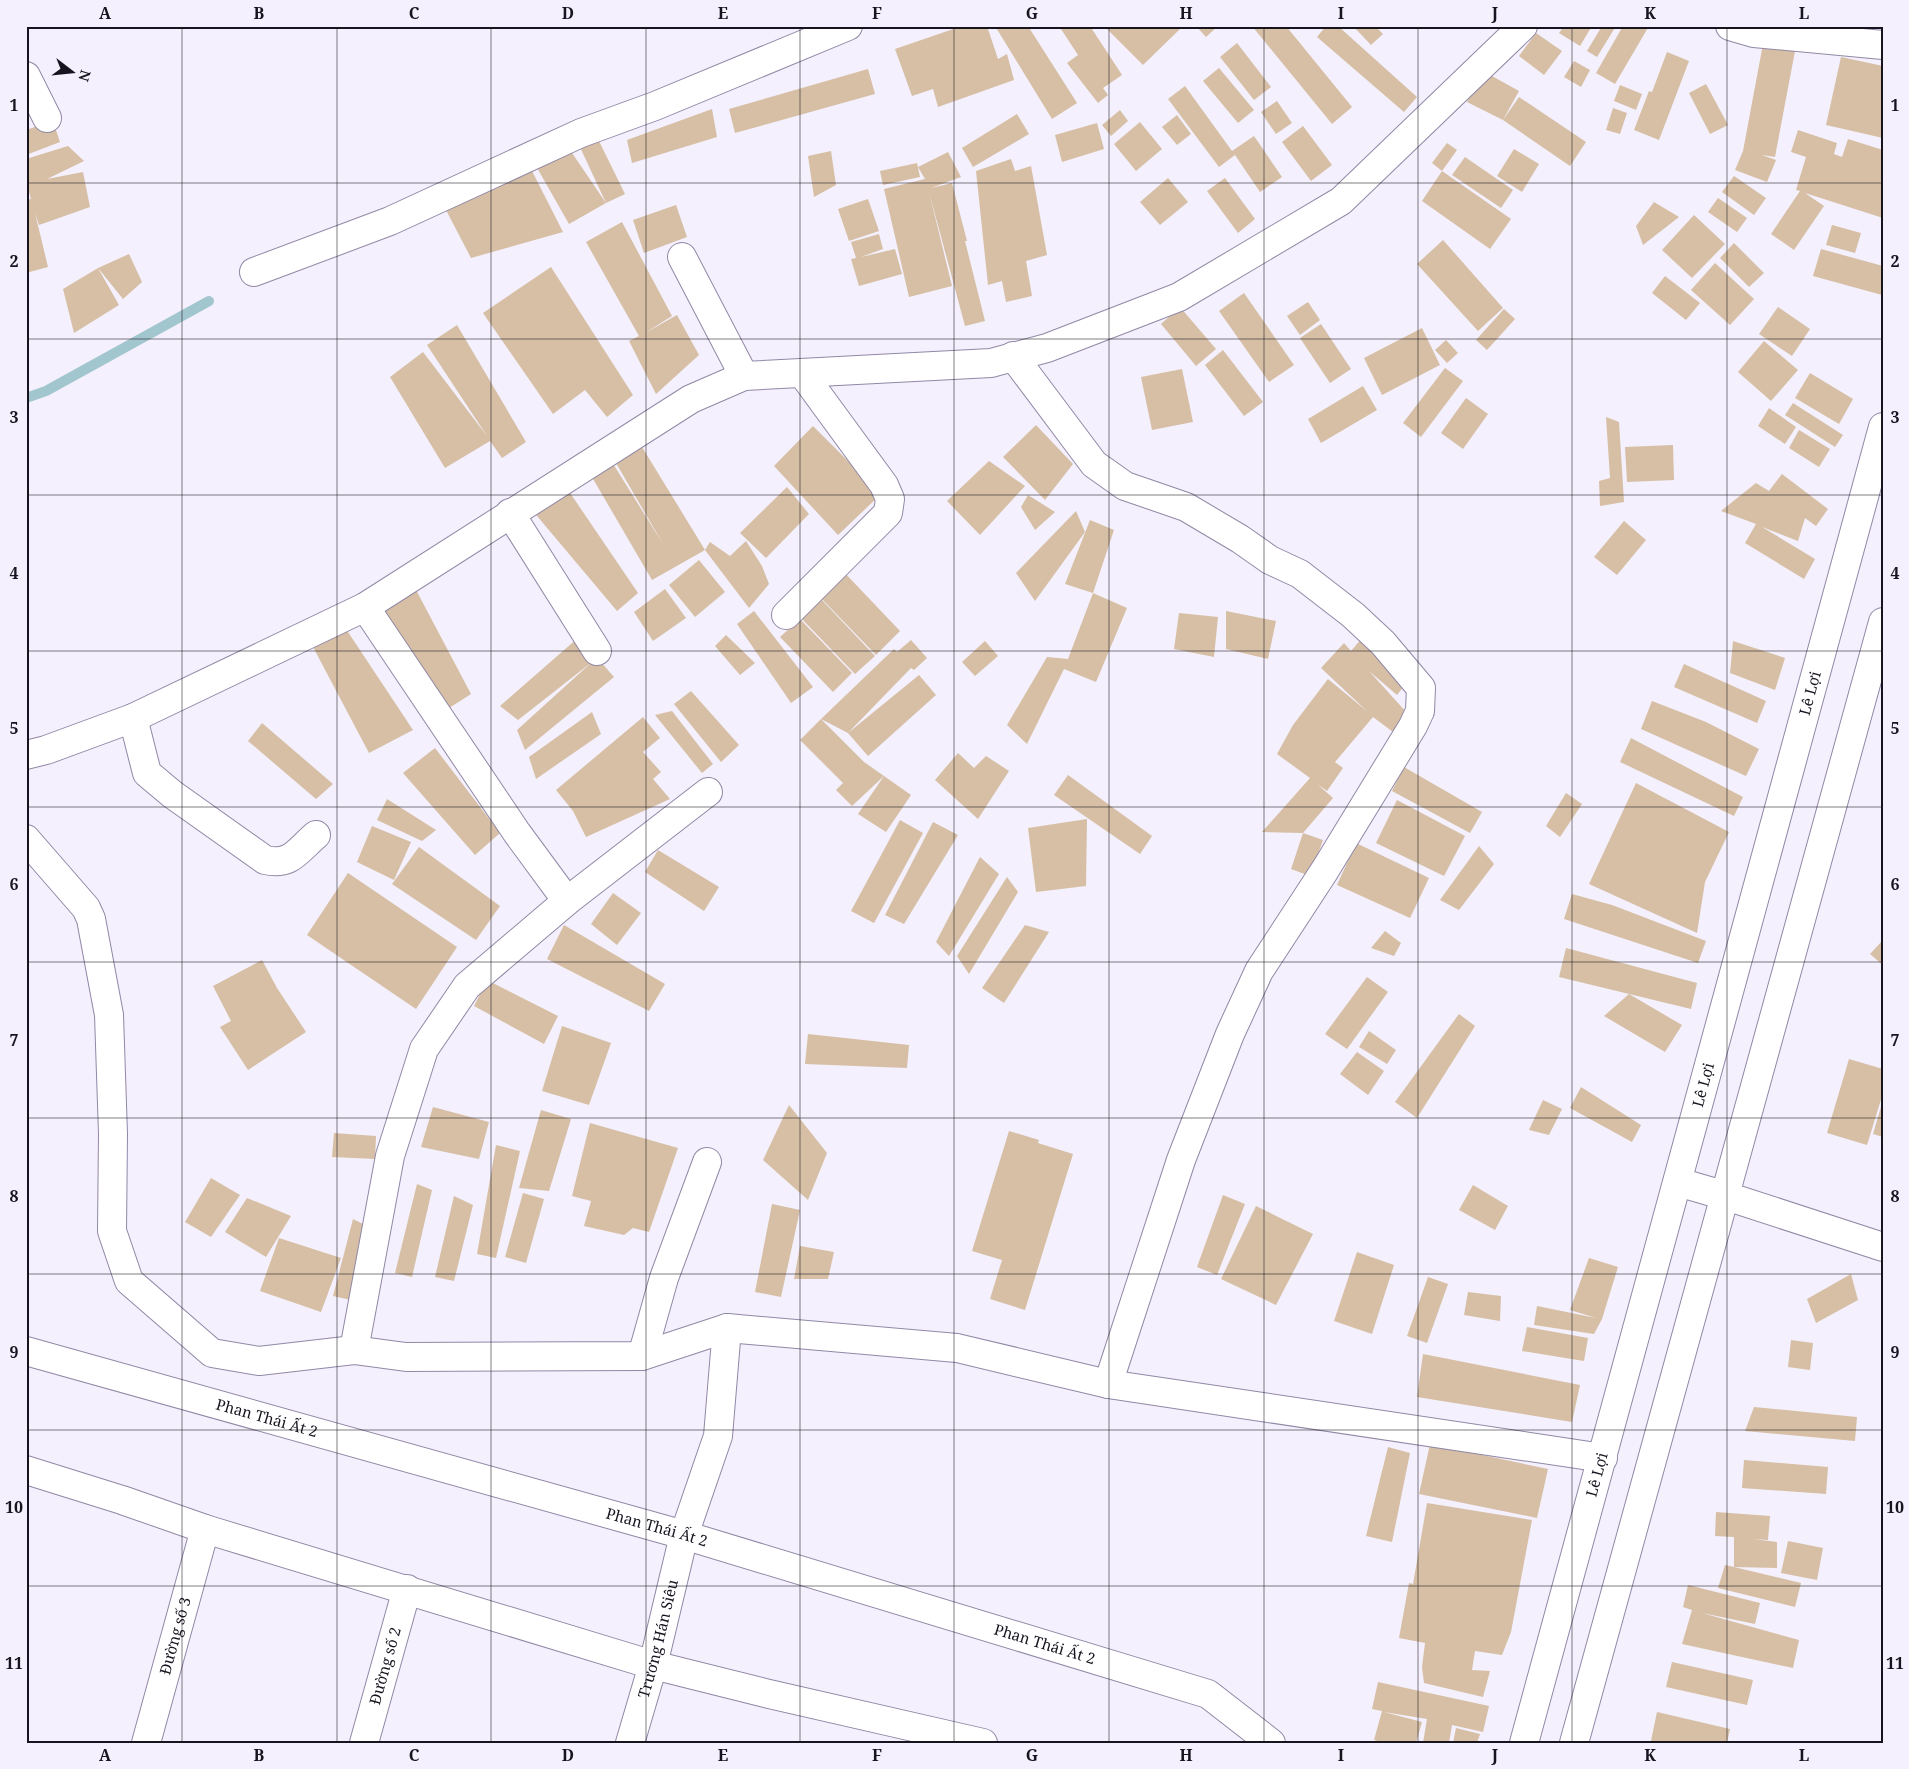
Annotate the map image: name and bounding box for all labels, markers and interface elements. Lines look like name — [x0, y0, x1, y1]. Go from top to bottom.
text: A — [99, 2, 112, 24]
text: B — [254, 2, 265, 24]
text: C — [409, 2, 420, 24]
text: D — [562, 2, 574, 24]
text: E — [718, 2, 728, 24]
text: F — [872, 2, 882, 24]
text: G — [1026, 2, 1038, 24]
text: H — [1179, 2, 1193, 24]
text: I — [1338, 2, 1344, 24]
text: J — [1491, 2, 1499, 24]
text: K — [1644, 2, 1656, 24]
text: L — [1799, 2, 1809, 24]
north arrow — [48, 48, 98, 98]
text: N — [74, 68, 96, 84]
text: 1 — [9, 94, 19, 116]
text: 1 — [1890, 94, 1900, 116]
text: 2 — [9, 250, 19, 272]
text: 2 — [1890, 250, 1900, 272]
text: 3 — [9, 406, 19, 428]
text: 3 — [1890, 406, 1900, 428]
text: 4 — [9, 562, 19, 584]
text: 4 — [1890, 562, 1900, 584]
street label: Lê Lợi — [1794, 669, 1825, 717]
text: 5 — [9, 717, 19, 739]
text: 5 — [1890, 717, 1900, 739]
text: 6 — [9, 873, 19, 895]
text: 6 — [1890, 873, 1900, 895]
text: 7 — [9, 1029, 19, 1051]
text: 7 — [1890, 1029, 1900, 1051]
street label: Lê Lợi — [1687, 1060, 1718, 1109]
text: 8 — [9, 1185, 19, 1207]
text: 8 — [1890, 1185, 1900, 1207]
text: 9 — [9, 1341, 19, 1363]
text: 9 — [1890, 1341, 1900, 1363]
street label: Phan Thái Ất 2 — [214, 1394, 320, 1441]
street label: Lê Lợi — [1581, 1450, 1612, 1499]
text: 10 — [5, 1496, 23, 1518]
text: 10 — [1886, 1496, 1904, 1518]
street label: Phan Thái Ất 2 — [604, 1503, 710, 1551]
street label: Trương Hán Siêu — [633, 1577, 682, 1700]
street label: Đường số 3 — [154, 1595, 195, 1677]
street label: Phan Thái Ất 2 — [992, 1619, 1098, 1668]
street label: Đường số 2 — [364, 1625, 405, 1707]
text: 11 — [5, 1652, 23, 1674]
text: 11 — [1886, 1652, 1904, 1674]
text: A — [99, 1744, 112, 1766]
text: B — [254, 1744, 265, 1766]
text: C — [409, 1744, 420, 1766]
text: D — [562, 1744, 574, 1766]
text: E — [718, 1744, 728, 1766]
text: F — [872, 1744, 882, 1766]
text: G — [1026, 1744, 1038, 1766]
text: H — [1179, 1744, 1193, 1766]
text: I — [1338, 1744, 1344, 1766]
text: J — [1491, 1744, 1499, 1766]
text: K — [1644, 1744, 1656, 1766]
text: L — [1799, 1744, 1809, 1766]

